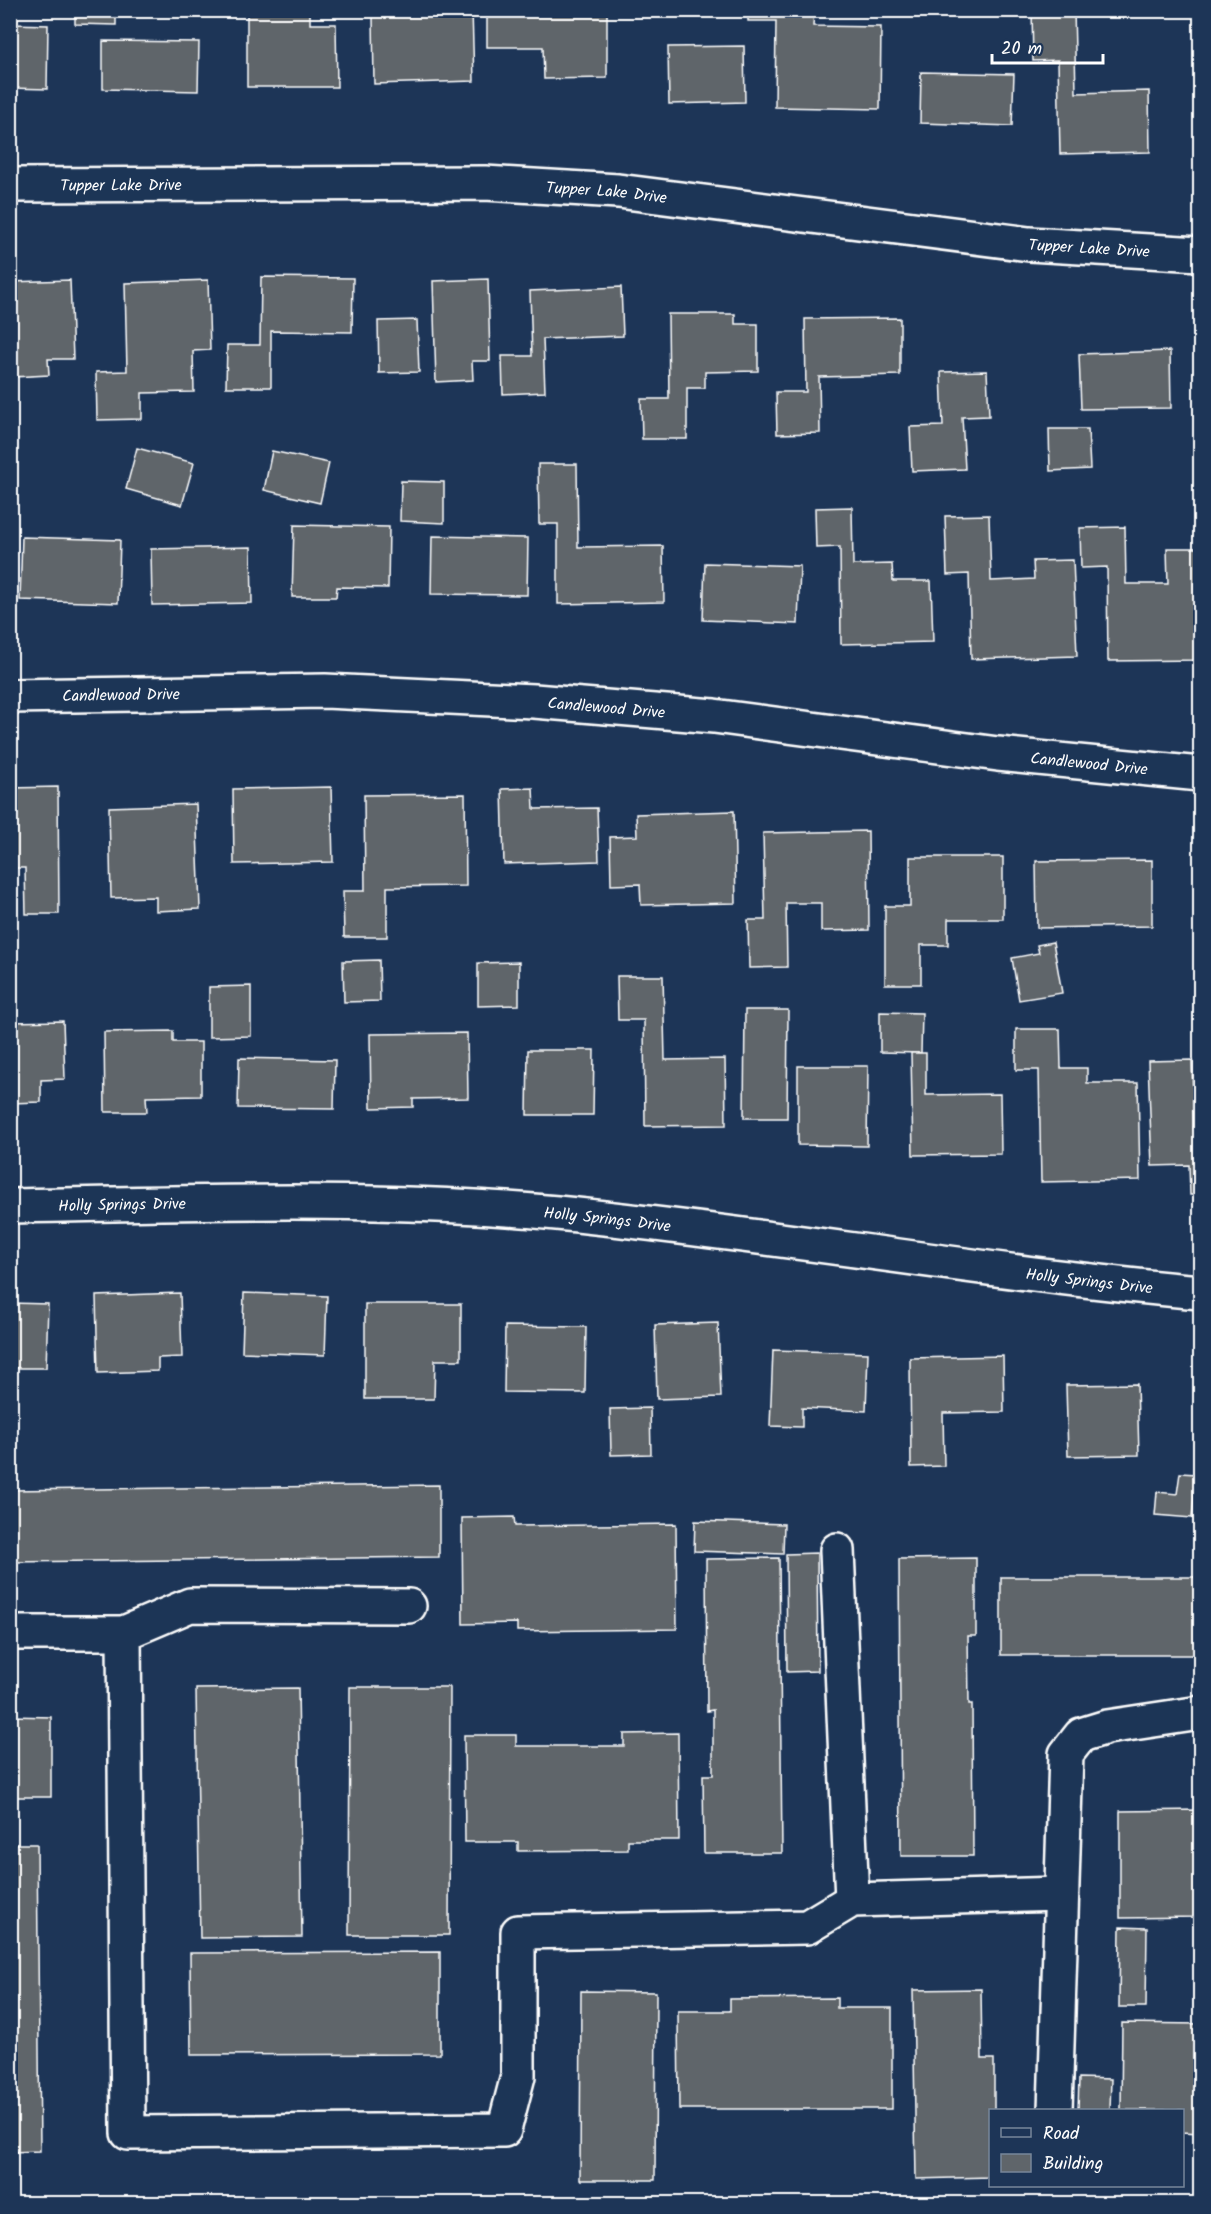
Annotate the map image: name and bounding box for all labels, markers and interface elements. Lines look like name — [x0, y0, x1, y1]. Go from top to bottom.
scale bar — [992, 27, 1103, 65]
text: 20 m — [1001, 35, 1042, 64]
street label: Tupper Lake Drive — [60, 173, 182, 199]
street label: Tupper Lake Drive — [545, 176, 668, 211]
street label: Tupper Lake Drive — [1028, 233, 1150, 265]
street label: Candlewood Drive — [62, 682, 180, 709]
street label: Candlewood Drive — [547, 691, 666, 726]
street label: Candlewood Drive — [1029, 746, 1149, 783]
street label: Holly Springs Drive — [58, 1192, 186, 1219]
street label: Holly Springs Drive — [543, 1201, 672, 1240]
street label: Holly Springs Drive — [1024, 1262, 1154, 1301]
legend — [989, 2109, 1184, 2187]
text: Road — [1043, 2120, 1080, 2149]
text: Building — [1043, 2150, 1103, 2179]

